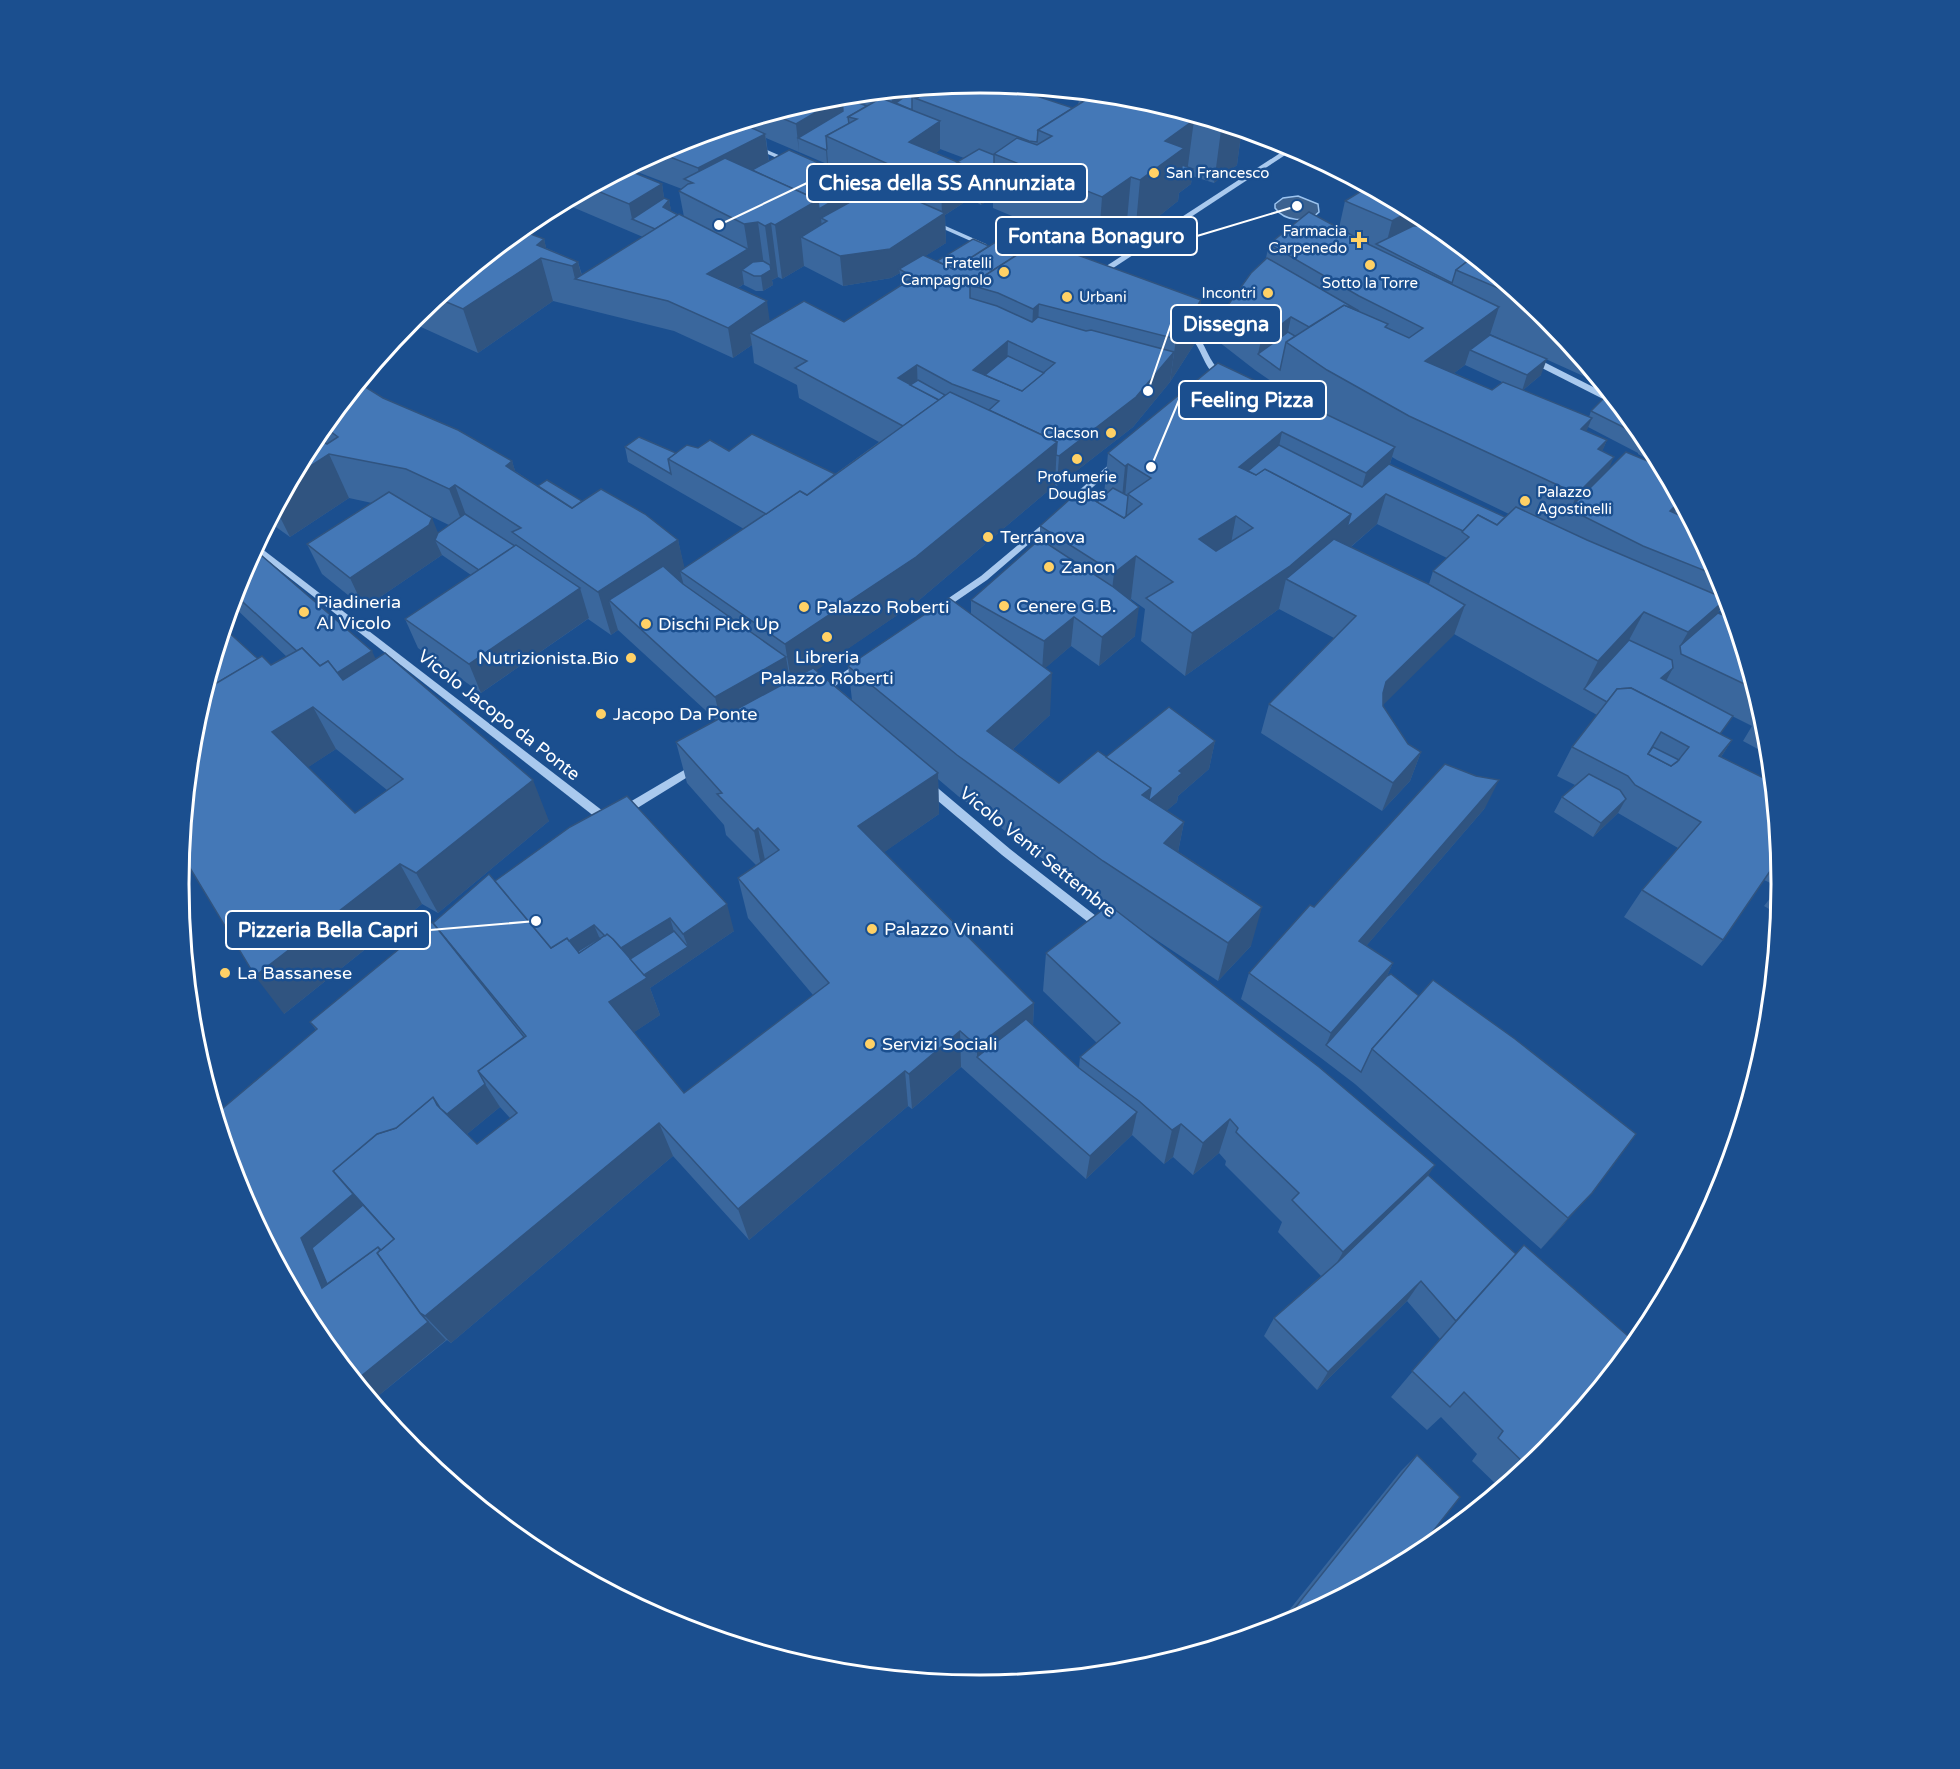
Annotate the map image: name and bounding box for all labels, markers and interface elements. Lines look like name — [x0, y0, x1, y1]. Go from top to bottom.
callout: Chiesa della SS Annunziata — [807, 164, 1087, 202]
place label: San Francesco — [1166, 164, 1269, 182]
marker: San Francesco — [1147, 166, 1161, 180]
text: Chiesa della SS Annunziata — [819, 172, 1075, 196]
callout: Fontana Bonaguro — [996, 217, 1197, 255]
place label: Farmacia Carpenedo — [1268, 222, 1347, 257]
text: Fontana Bonaguro — [1008, 225, 1184, 249]
marker: Farmacia Carpenedo — [1352, 233, 1366, 247]
place label: Fratelli Campagnolo — [901, 254, 992, 289]
marker: Sotto la Torre — [1363, 258, 1377, 272]
marker: Fratelli Campagnolo — [997, 265, 1011, 279]
place label: Sotto la Torre — [1322, 274, 1418, 292]
place label: Incontri — [1202, 284, 1256, 302]
marker: Incontri — [1261, 286, 1275, 300]
place label: Urbani — [1079, 288, 1127, 306]
marker: Urbani — [1060, 290, 1074, 304]
callout: Dissegna — [1171, 305, 1281, 343]
text: Dissegna — [1183, 313, 1269, 337]
callout: Feeling Pizza — [1179, 381, 1326, 419]
text: Feeling Pizza — [1190, 389, 1314, 413]
place label: Clacson — [1043, 424, 1099, 442]
marker: Clacson — [1104, 426, 1118, 440]
marker: Profumerie Douglas — [1070, 452, 1084, 466]
place label: Profumerie Douglas — [1037, 468, 1117, 503]
place label: Palazzo Agostinelli — [1537, 483, 1612, 518]
marker: Palazzo Agostinelli — [1518, 494, 1532, 508]
place label: Terranova — [1000, 526, 1085, 548]
marker: Terranova — [981, 530, 995, 544]
place label: Zanon — [1061, 556, 1115, 578]
marker: Zanon — [1042, 560, 1056, 574]
place label: Piadineria Al Vicolo — [316, 591, 401, 634]
place label: Cenere G.B. — [1016, 595, 1116, 617]
place label: Palazzo Roberti — [816, 596, 949, 618]
marker: Cenere G.B. — [997, 599, 1011, 613]
marker: Palazzo Roberti — [797, 600, 811, 614]
marker: Piadineria Al Vicolo — [297, 605, 311, 619]
place label: Dischi Pick Up — [658, 613, 779, 635]
marker: Dischi Pick Up — [639, 617, 653, 631]
marker: Libreria Palazzo Roberti — [820, 630, 834, 644]
street label: Vicolo Jacopo da Ponte — [413, 645, 585, 785]
place label: Libreria Palazzo Roberti — [760, 646, 894, 689]
place label: Nutrizionista.Bio — [478, 647, 619, 669]
marker: Nutrizionista.Bio — [624, 651, 638, 665]
place label: Jacopo Da Ponte — [613, 703, 758, 725]
marker: Jacopo Da Ponte — [594, 707, 608, 721]
street label: Vicolo Venti Settembre — [955, 782, 1121, 922]
callout: Pizzeria Bella Capri — [226, 911, 430, 949]
place label: Palazzo Vinanti — [884, 918, 1014, 940]
text: Pizzeria Bella Capri — [238, 919, 418, 943]
marker: Palazzo Vinanti — [865, 922, 879, 936]
place label: La Bassanese — [237, 962, 352, 984]
marker: La Bassanese — [218, 966, 232, 980]
place label: Servizi Sociali — [882, 1033, 998, 1055]
marker: Servizi Sociali — [863, 1037, 877, 1051]

